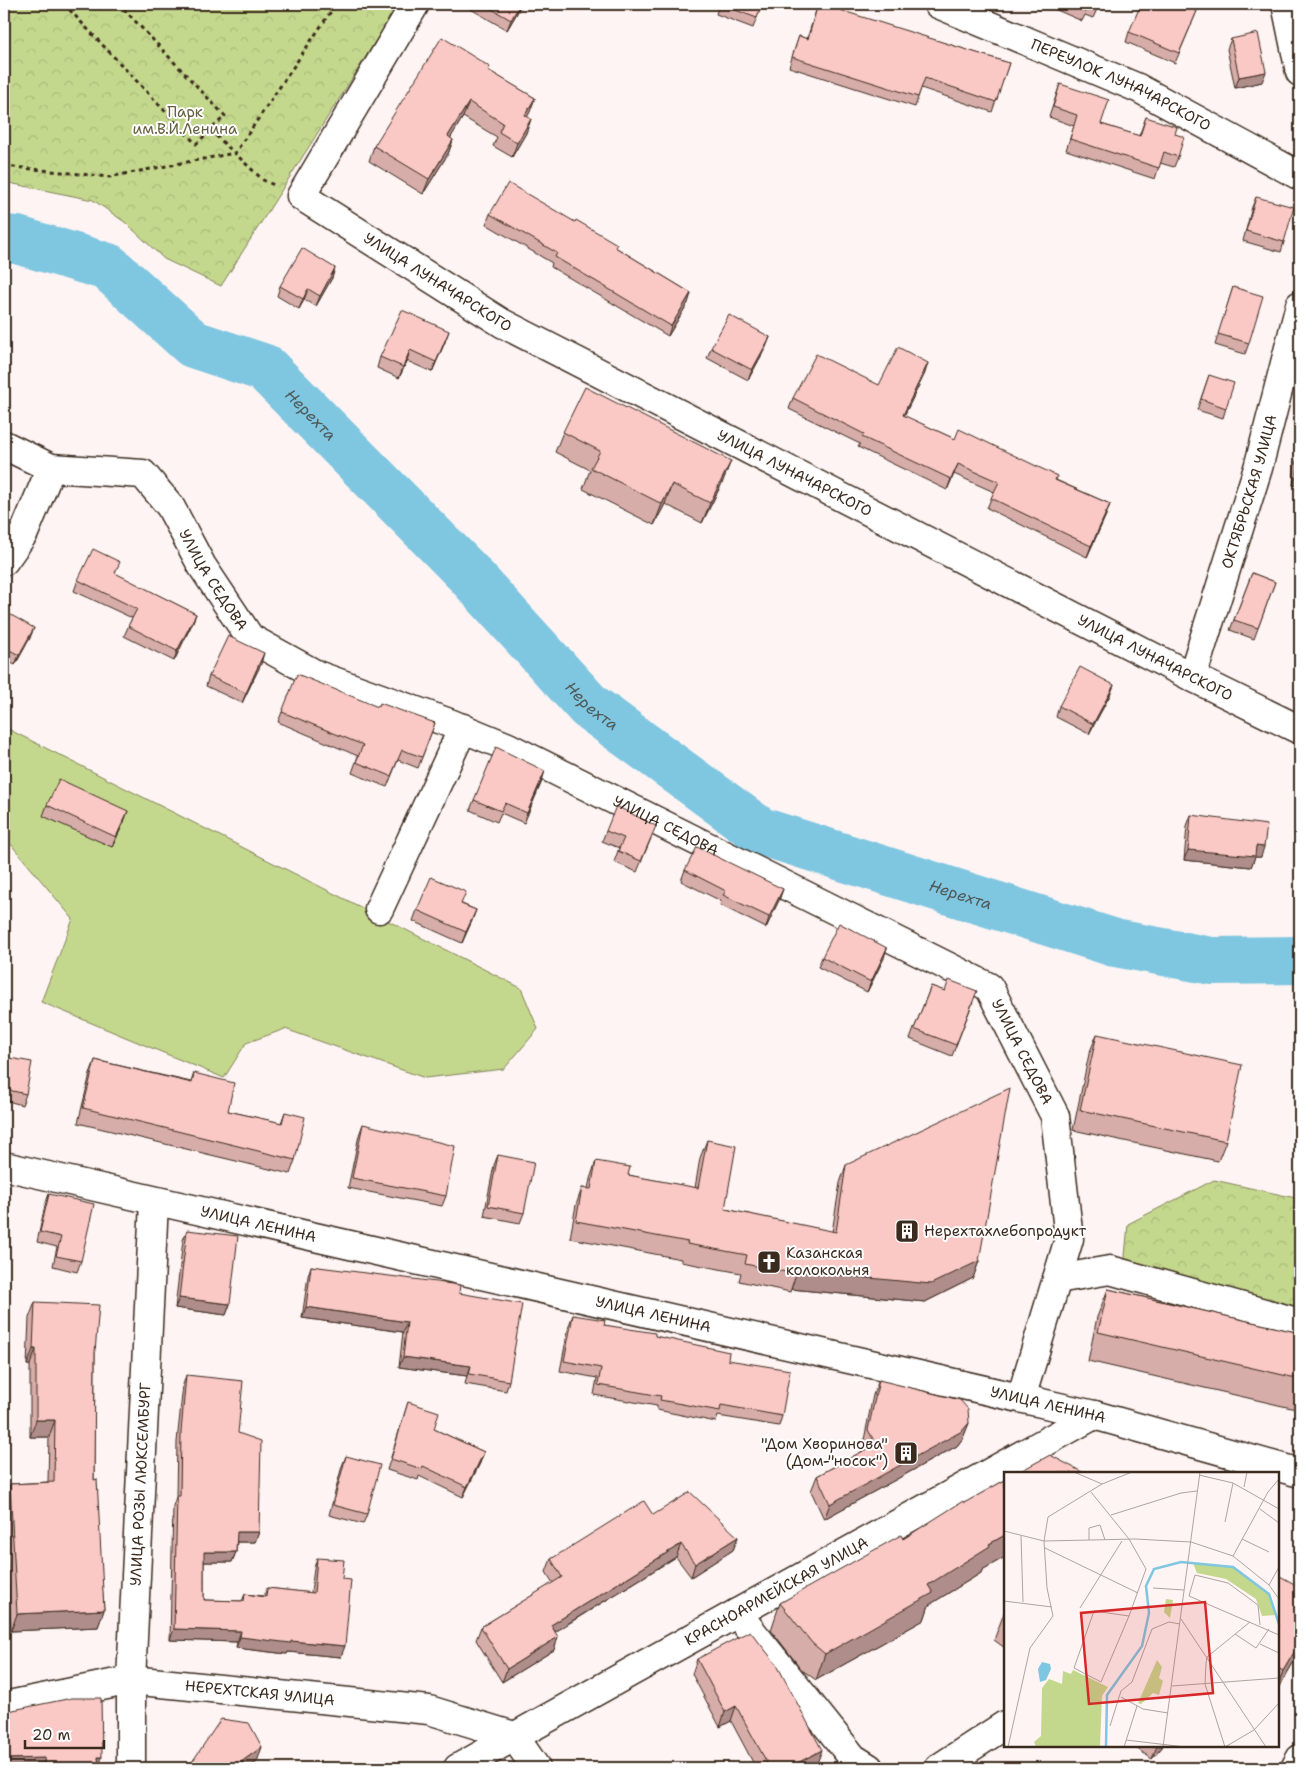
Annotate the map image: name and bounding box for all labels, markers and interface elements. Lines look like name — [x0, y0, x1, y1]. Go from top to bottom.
street label: ПЕРЕУЛОК ЛУНАЧАРСКОГО — [1028, 34, 1214, 136]
park label: Парк им.В.И.Ленина — [133, 102, 238, 139]
street label: УЛИЦА ЛУНАЧАРСКОГО — [360, 228, 515, 336]
water label: Нерехта — [281, 384, 341, 445]
street label: ОКТЯБРЬСКАЯ УЛИЦА — [1217, 412, 1281, 571]
street label: УЛИЦА ЛУНАЧАРСКОГО — [714, 425, 876, 521]
street label: УЛИЦА СЕДОВА — [174, 526, 252, 634]
street label: УЛИЦА ЛУНАЧАРСКОГО — [1074, 610, 1236, 705]
water label: Нерехта — [561, 677, 623, 735]
street label: УЛИЦА СЕДОВА — [610, 791, 722, 861]
water label: Нерехта — [927, 875, 995, 914]
street label: УЛИЦА СЕДОВА — [987, 996, 1057, 1108]
street label: УЛИЦА ЛЕНИНА — [199, 1201, 318, 1247]
building icon: Нерехтахлебопродукт — [894, 1218, 920, 1244]
place label: Нерехтахлебопродукт — [924, 1221, 1087, 1241]
place label: Казанская колокольня — [786, 1243, 869, 1280]
church icon: Казанская колокольня — [756, 1249, 782, 1275]
street label: УЛИЦА ЛЕНИНА — [594, 1291, 713, 1337]
street label: УЛИЦА РОЗЫ ЛЮКСЕМБУРГ — [126, 1382, 155, 1586]
street label: УЛИЦА ЛЕНИНА — [988, 1382, 1108, 1428]
place label: "Дом Хворинова" (Дом-"носок") — [761, 1434, 888, 1471]
building icon: "Дом Хворинова" (Дом-"носок") — [893, 1440, 919, 1466]
inset map — [1004, 1472, 1279, 1747]
street label: КРАСНОАРМЕЙСКАЯ УЛИЦА — [681, 1532, 872, 1650]
street label: НЕРЕХТСКАЯ УЛИЦА — [184, 1675, 336, 1710]
scale bar — [25, 1717, 104, 1749]
text: 20 m — [32, 1725, 71, 1745]

